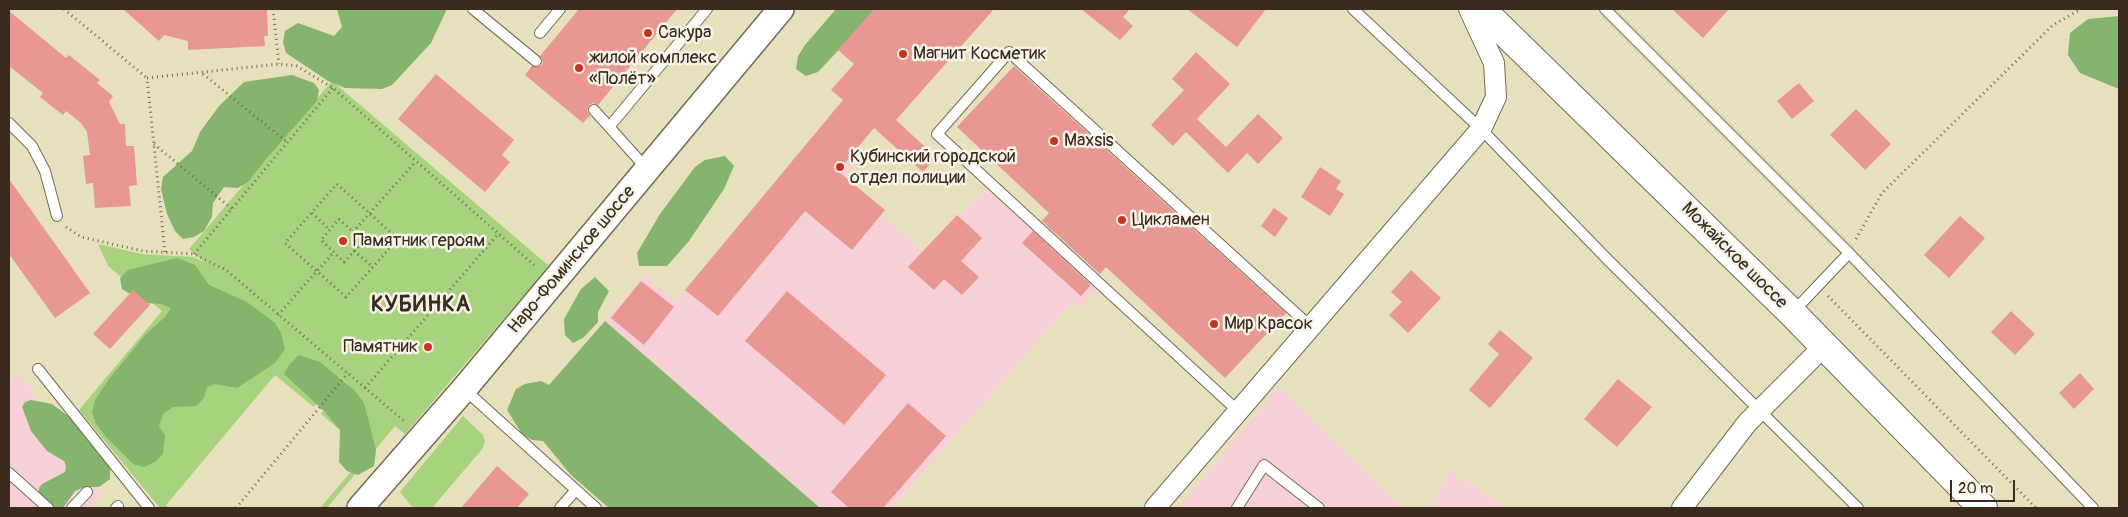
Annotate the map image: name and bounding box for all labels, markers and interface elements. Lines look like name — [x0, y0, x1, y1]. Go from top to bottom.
place label: Сакура — [658, 22, 711, 44]
marker: Сакура — [642, 27, 654, 39]
place label: Магнит Косметик — [913, 43, 1047, 65]
place label: жилой комплекс «Полёт» — [589, 47, 717, 90]
marker: Магнит Косметик — [897, 48, 909, 60]
marker: жилой комплекс «Полёт» — [573, 62, 585, 74]
place label: Maxsis — [1064, 130, 1114, 152]
marker: Maxsis — [1048, 135, 1060, 147]
place label: Кубинский городской отдел полиции — [850, 146, 1016, 188]
marker: Кубинский городской отдел полиции — [834, 161, 846, 173]
street label: Наро-Фоминское шоссе — [504, 182, 640, 338]
street label: Можайское шоссе — [1676, 198, 1792, 314]
place label: Цикламен — [1132, 209, 1210, 231]
marker: Цикламен — [1116, 214, 1128, 226]
place label: Памятник героям — [353, 230, 485, 252]
marker: Памятник героям — [337, 235, 349, 247]
district label: КУБИНКА — [370, 292, 472, 318]
place label: Мир Красок — [1224, 313, 1313, 335]
marker: Мир Красок — [1208, 318, 1220, 330]
place label: Памятник — [343, 336, 418, 358]
marker: Памятник — [422, 341, 434, 353]
scale bar — [1953, 470, 2018, 502]
text: 20 m — [1958, 479, 1993, 498]

